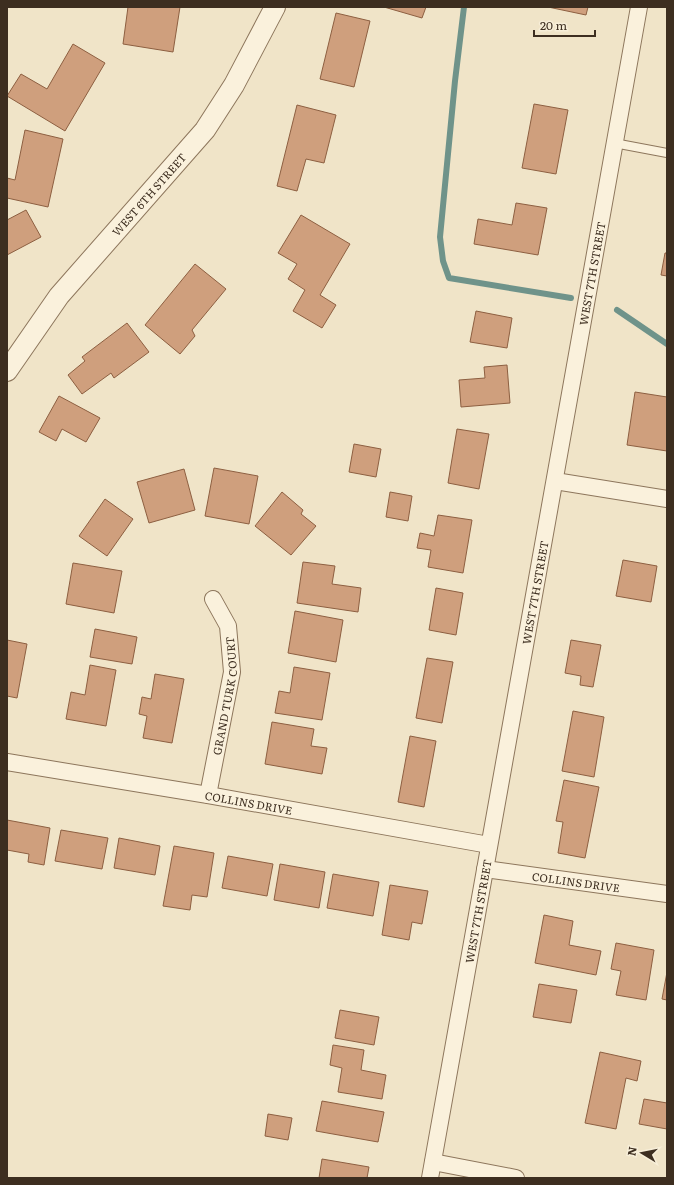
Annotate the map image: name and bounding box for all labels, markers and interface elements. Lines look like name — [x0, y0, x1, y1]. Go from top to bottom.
scale bar — [534, 12, 595, 38]
text: 20 m — [540, 16, 567, 34]
street label: WEST 6TH STREET — [108, 149, 189, 239]
street label: WEST 7TH STREET — [574, 220, 609, 326]
street label: WEST 7TH STREET — [517, 539, 552, 645]
street label: GRAND TURK COURT — [208, 636, 241, 756]
street label: COLLINS DRIVE — [204, 787, 294, 818]
street label: WEST 7TH STREET — [461, 858, 495, 964]
street label: COLLINS DRIVE — [531, 868, 621, 895]
north arrow — [622, 1133, 662, 1173]
text: N — [622, 1145, 640, 1157]

